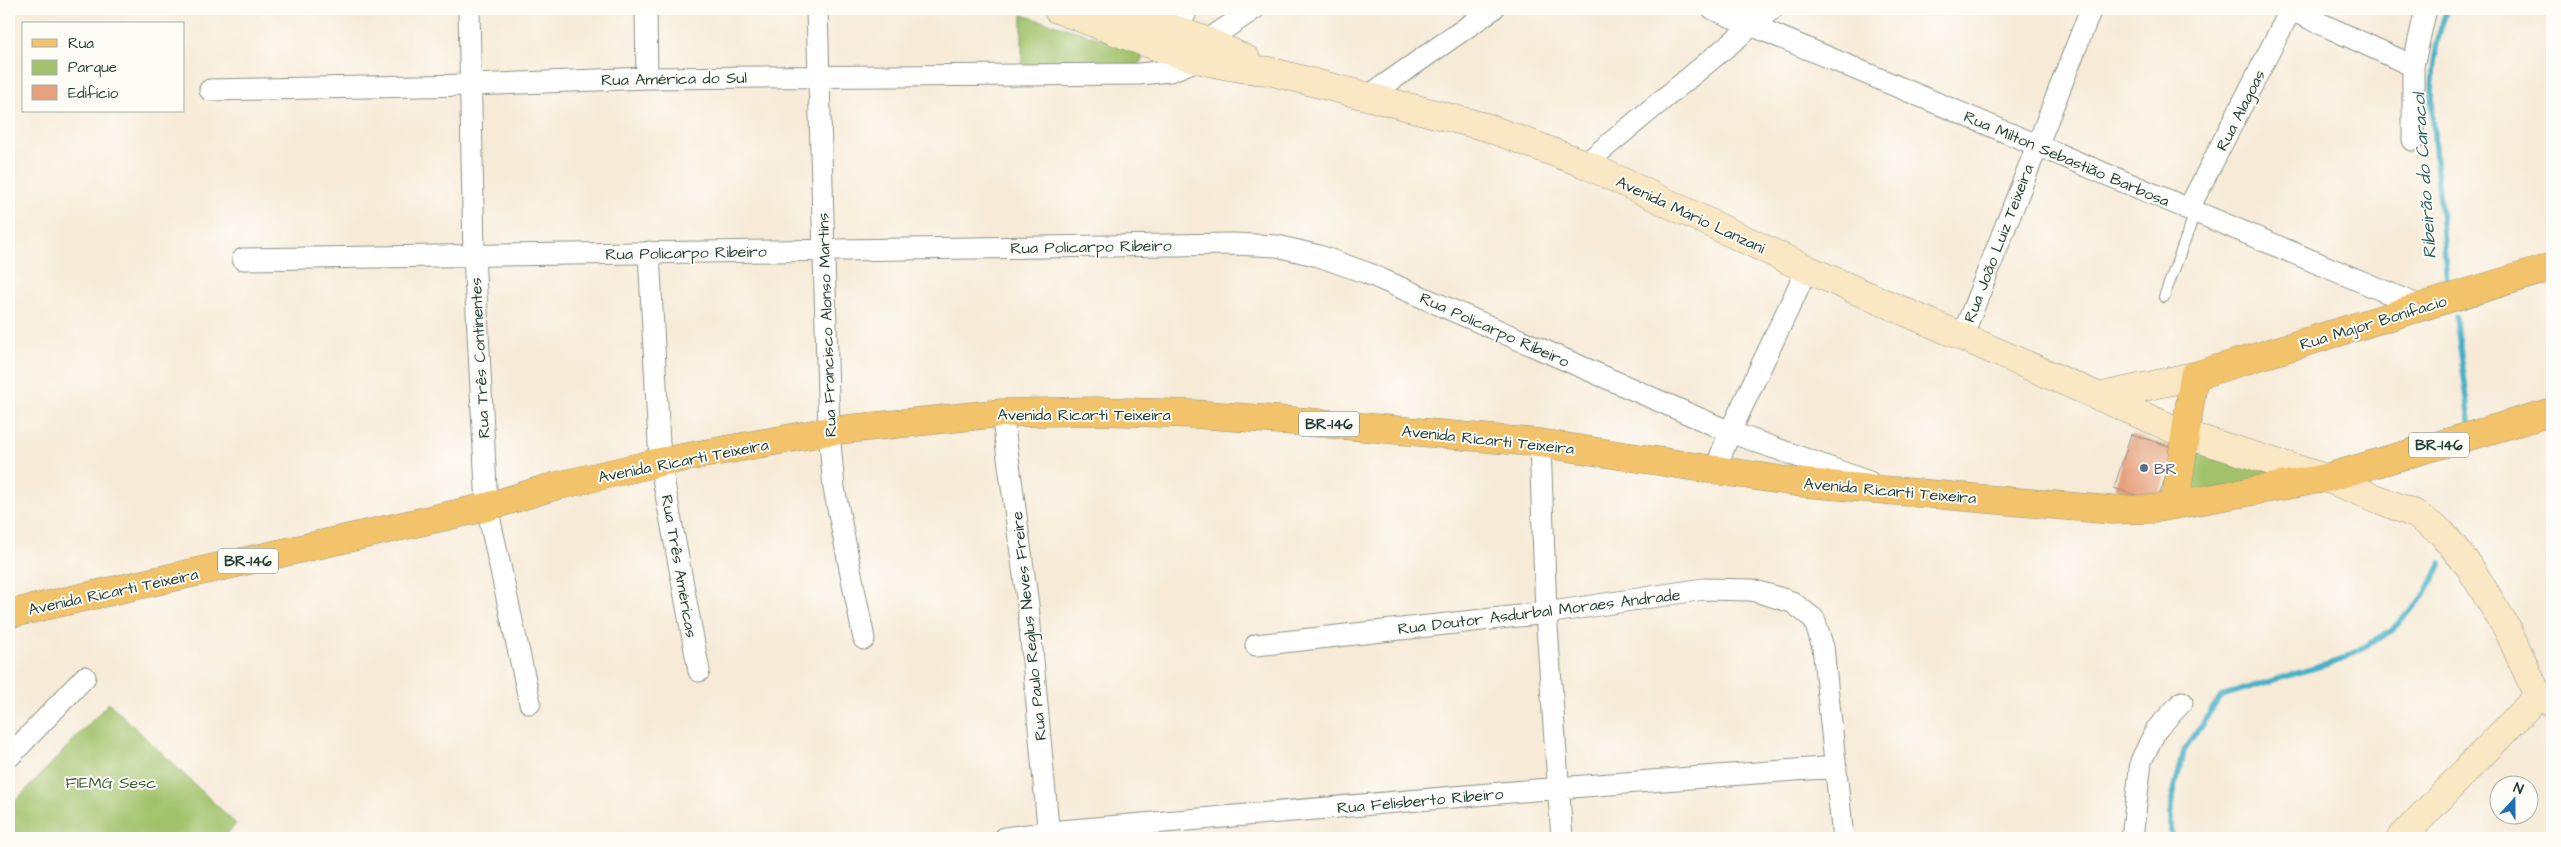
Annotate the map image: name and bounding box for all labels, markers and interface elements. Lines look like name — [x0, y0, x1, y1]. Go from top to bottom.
legend — [22, 22, 185, 112]
text: Rua — [68, 33, 94, 54]
text: Parque — [68, 57, 117, 78]
street label: Rua Alagoas — [2211, 66, 2272, 155]
street label: Rua América do Sul — [601, 67, 747, 91]
text: Edifício — [68, 83, 119, 104]
water label: Ribeirão do Caracol — [2406, 90, 2443, 260]
street label: Rua Milton Sebastião Barbosa — [1961, 106, 2173, 212]
street label: Rua João Luiz Teixeira — [1959, 161, 2039, 326]
street label: Avenida Mário Lanzani — [1612, 171, 1769, 259]
street label: Rua Francisco Alonso Martins — [812, 212, 842, 438]
street label: Rua Policarpo Ribeiro — [1010, 235, 1172, 259]
street label: Rua Policarpo Ribeiro — [605, 241, 767, 265]
street label: Rua Três Continentes — [465, 277, 495, 439]
street label: Rua Policarpo Ribeiro — [1416, 287, 1573, 373]
street label: Rua Major Bonifacio — [2297, 290, 2449, 356]
street label: Avenida Ricarti Teixeira — [997, 404, 1171, 426]
road number: BR-146 — [1299, 412, 1359, 436]
street label: Avenida Ricarti Teixeira — [1401, 420, 1575, 460]
road number: BR-146 — [2409, 432, 2469, 458]
street label: Avenida Ricarti Teixeira — [596, 434, 770, 488]
place label: BR — [2154, 458, 2177, 480]
marker: BR — [2138, 462, 2150, 474]
street label: Avenida Ricarti Teixeira — [1803, 472, 1977, 510]
street label: Rua Três Américas — [656, 493, 702, 639]
street label: Rua Paulo Reglus Neves Freire — [1006, 510, 1053, 742]
road number: BR-146 — [218, 548, 278, 574]
street label: Avenida Ricarti Teixeira — [26, 563, 200, 621]
street label: Rua Doutor Asdurbal Moraes Andrade — [1397, 584, 1682, 640]
park label: FIEMG Sesc — [66, 772, 156, 794]
north arrow — [2488, 774, 2538, 824]
text: N — [2511, 778, 2526, 800]
street label: Rua Felisberto Ribeiro — [1336, 783, 1504, 819]

